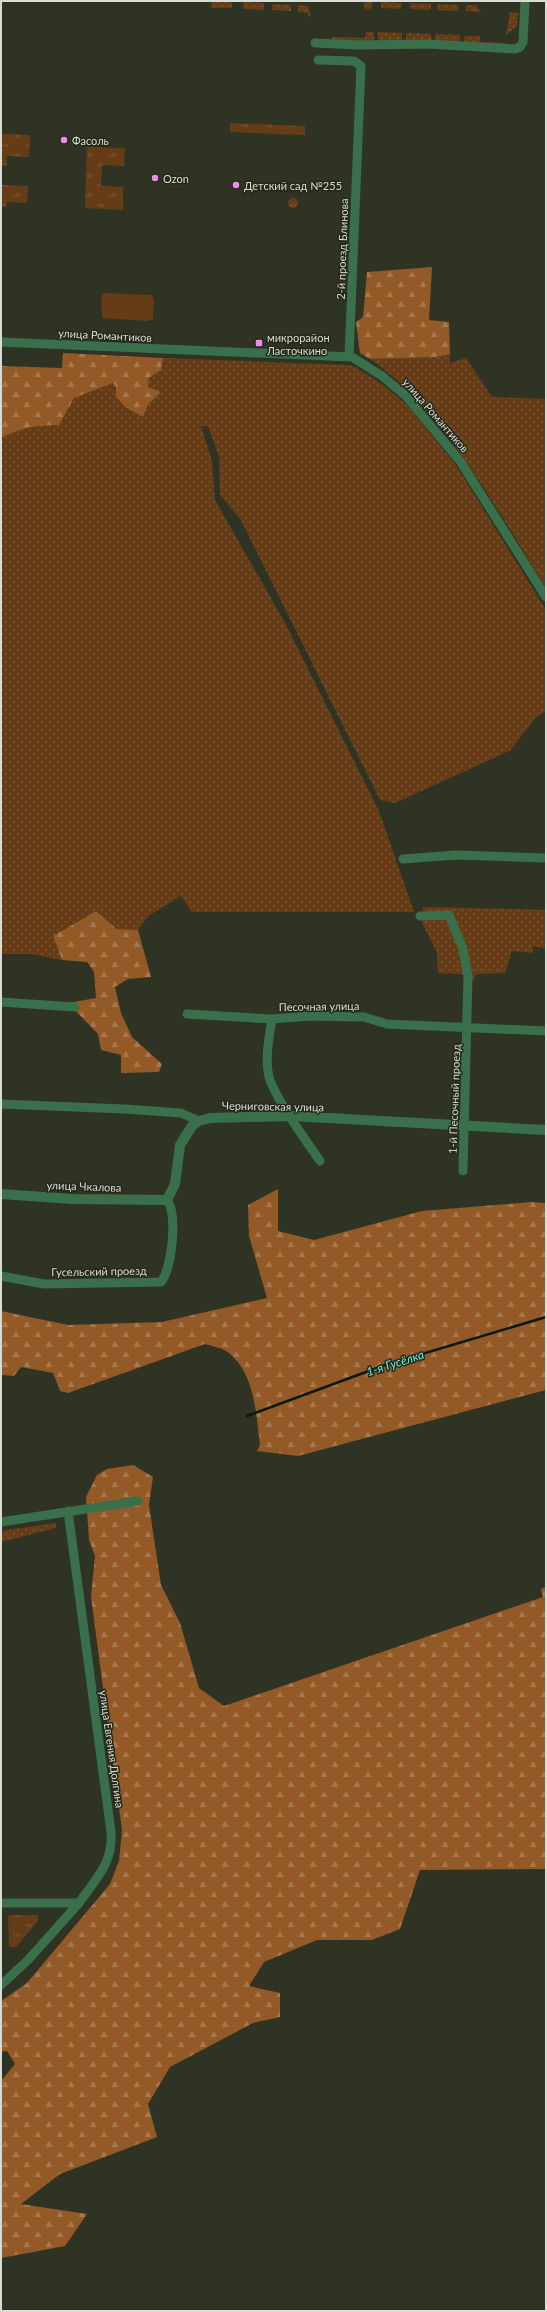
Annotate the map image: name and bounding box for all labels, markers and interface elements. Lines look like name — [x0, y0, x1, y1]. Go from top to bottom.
place label: Фасоль — [72, 134, 109, 147]
marker: Фасоль — [59, 135, 69, 145]
place label: Ozon — [163, 172, 189, 185]
marker: Ozon — [150, 173, 160, 183]
place label: Детский сад №255 — [244, 179, 342, 192]
marker: Детский сад №255 — [231, 180, 241, 190]
street label: 2-й проезд Блинова — [334, 198, 350, 300]
street label: улица Романтиков — [58, 326, 152, 344]
place label: микрорайон Ласточкино — [266, 331, 330, 357]
marker: микрорайон Ласточкино — [254, 338, 264, 348]
street label: улица Романтиков — [400, 375, 472, 455]
street label: Песочная улица — [279, 999, 359, 1013]
street label: 1-й Песочный проезд — [446, 1044, 462, 1154]
street label: Черниговская улица — [222, 1099, 324, 1113]
street label: улица Чкалова — [46, 1178, 122, 1194]
street label: Гусельский проезд — [51, 1264, 147, 1278]
water label: 1-я Гусёлка — [364, 1347, 426, 1379]
street label: улица Евгения Долгина — [97, 1689, 127, 1809]

